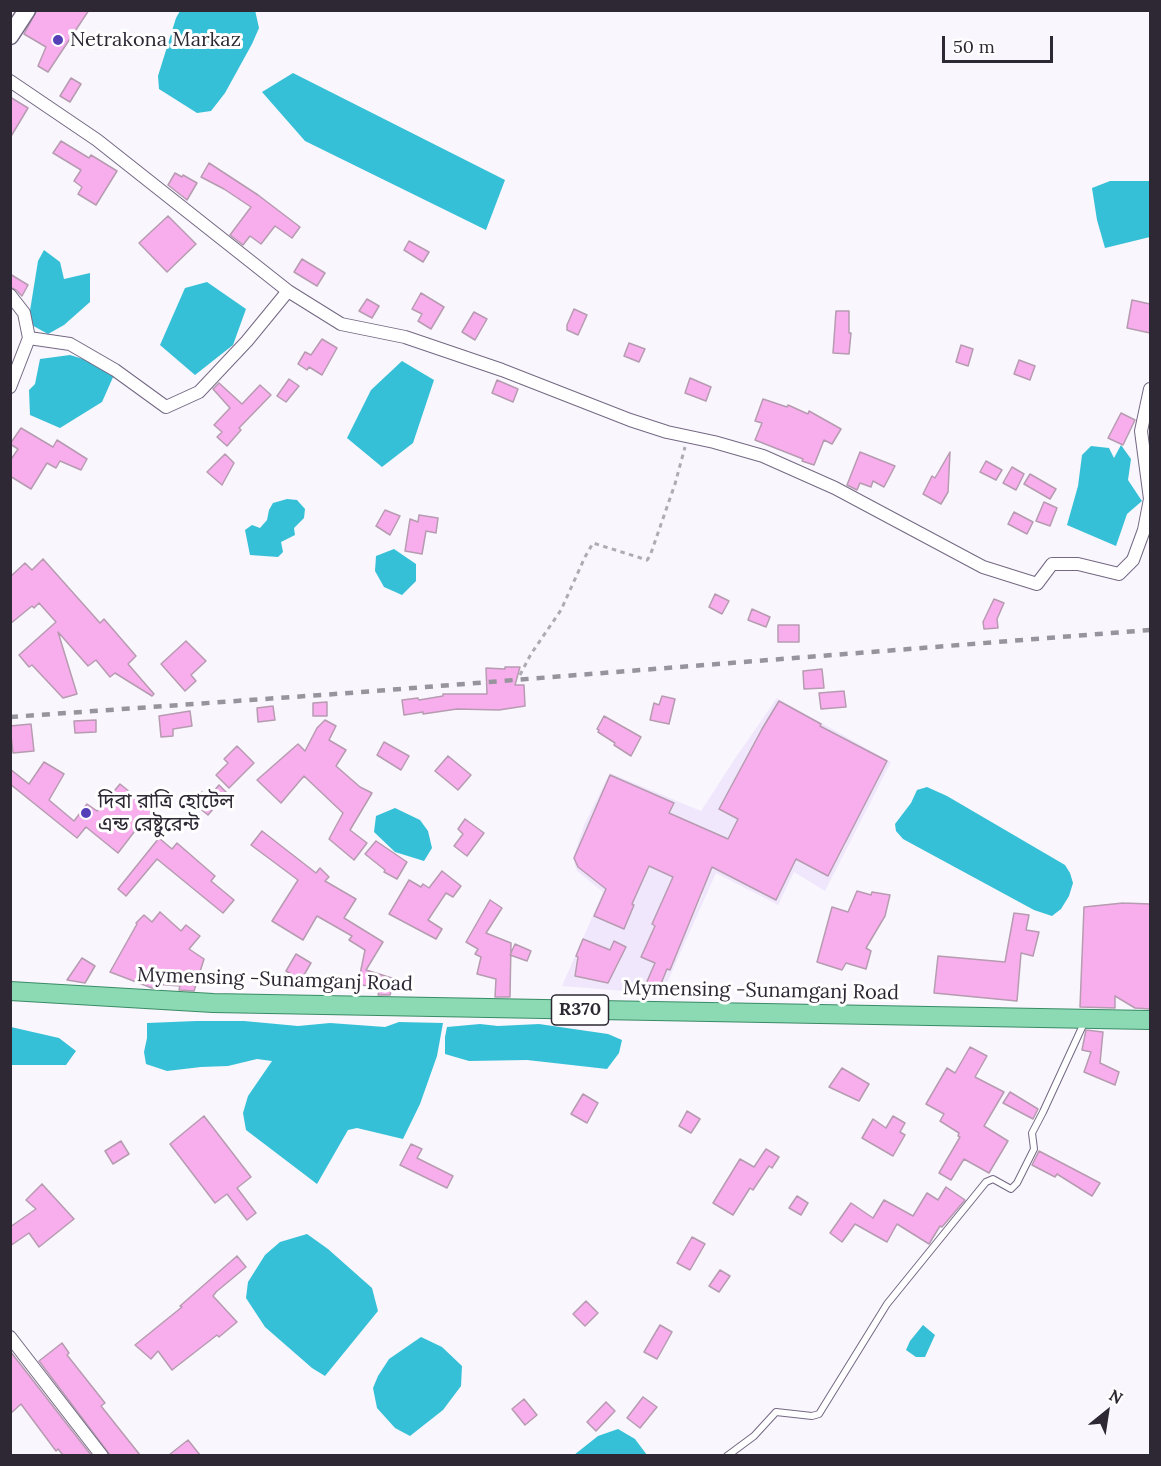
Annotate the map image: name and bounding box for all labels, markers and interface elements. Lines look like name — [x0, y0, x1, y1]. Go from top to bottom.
scale bar — [945, 24, 1056, 62]
place label: Netrakona Markaz — [70, 28, 241, 52]
marker: Netrakona Markaz — [51, 33, 65, 47]
text: 50 m — [953, 35, 995, 58]
place label: দিবা রাত্রি হোটেল এন্ড রেষ্টুরেন্ট — [98, 790, 234, 837]
marker: দিবা রাত্রি হোটেল এন্ড রেষ্টুরেন্ট — [79, 806, 93, 820]
street label: Mymensing -Sunamganj Road — [137, 963, 413, 997]
street label: Mymensing -Sunamganj Road — [623, 977, 899, 1005]
road number: R370 — [552, 995, 608, 1025]
north arrow — [1077, 1382, 1137, 1442]
text: N — [1106, 1385, 1126, 1408]

